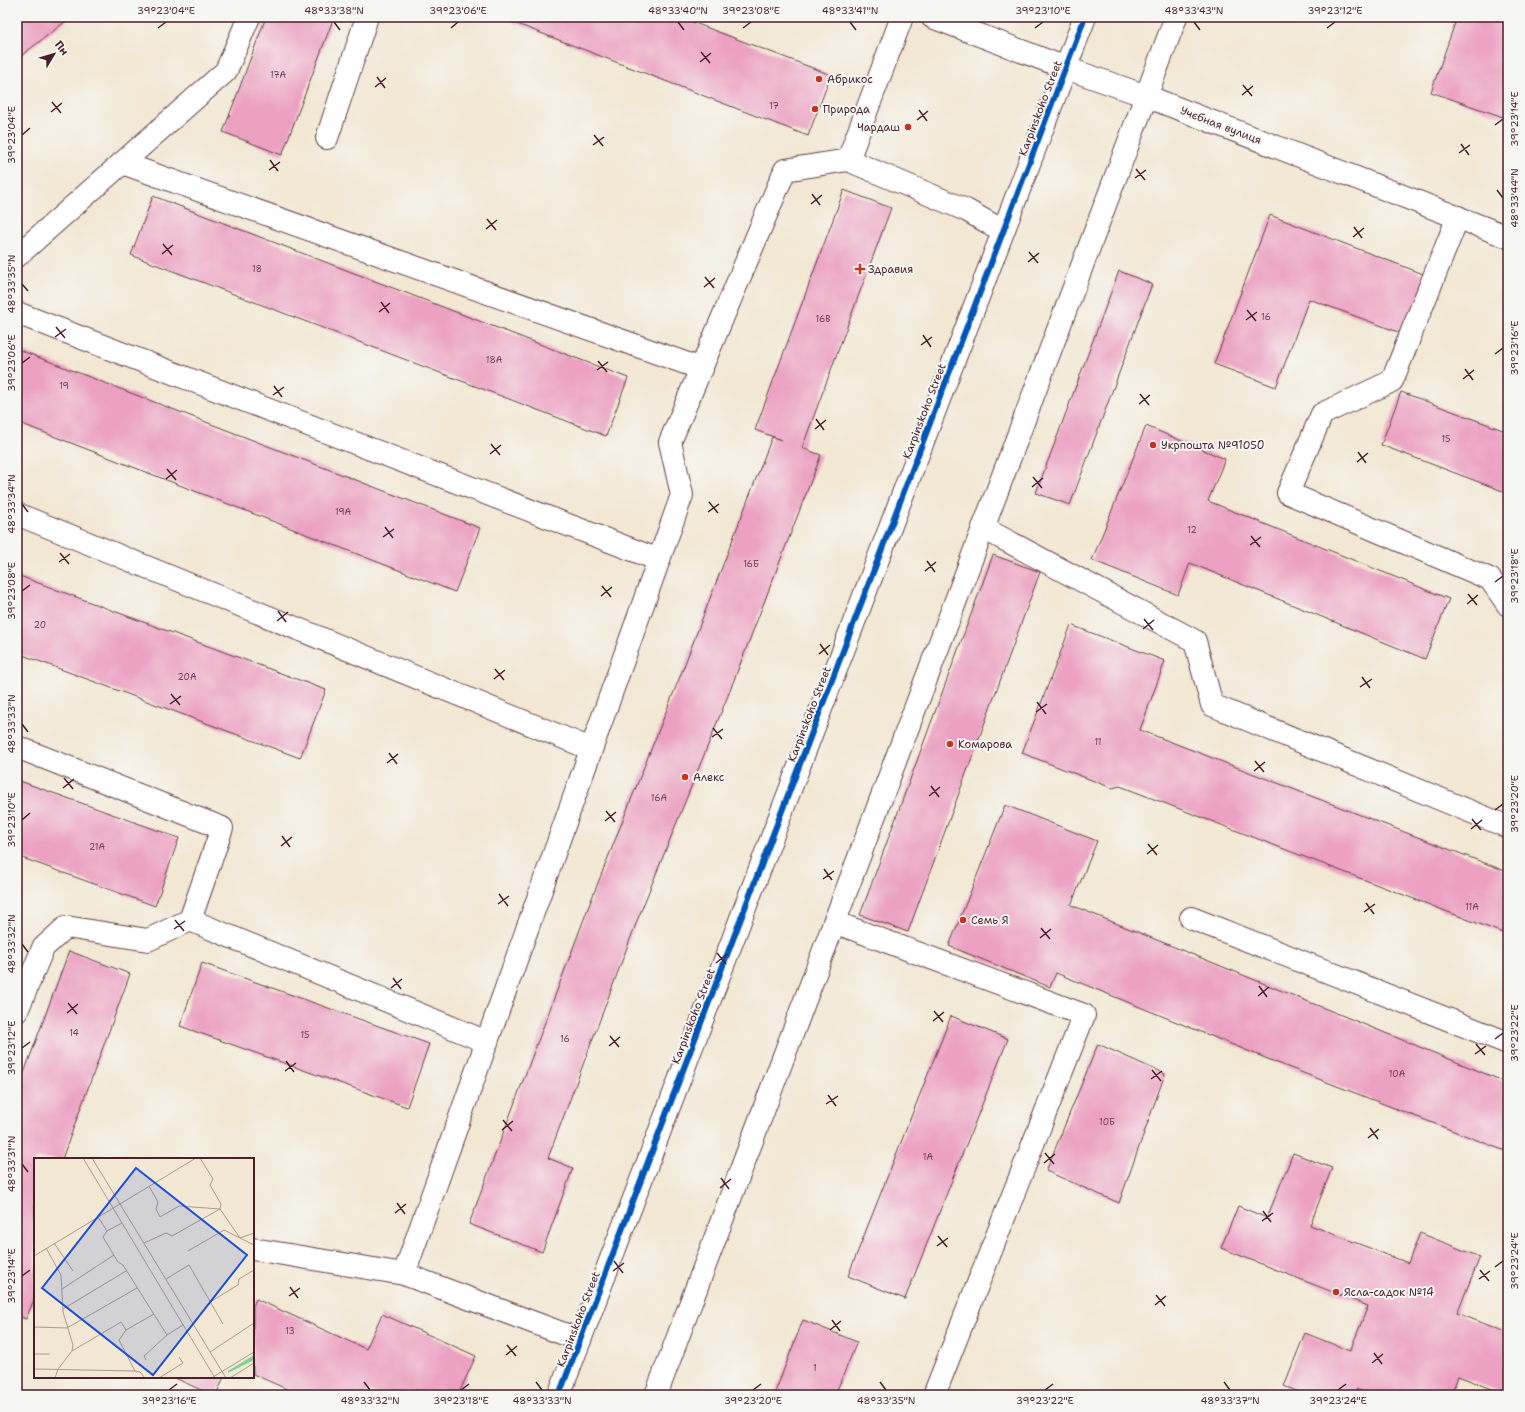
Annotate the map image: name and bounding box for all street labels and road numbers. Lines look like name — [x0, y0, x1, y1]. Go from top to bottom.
street label: Karpinskoho Street — [1015, 58, 1066, 158]
street label: Учєбная вулиця — [1178, 103, 1264, 148]
street label: Karpinskoho Street — [899, 361, 950, 461]
street label: Karpinskoho Street — [784, 664, 835, 764]
street label: Karpinskoho Street — [668, 966, 719, 1066]
street label: Karpinskoho Street — [553, 1269, 604, 1369]

